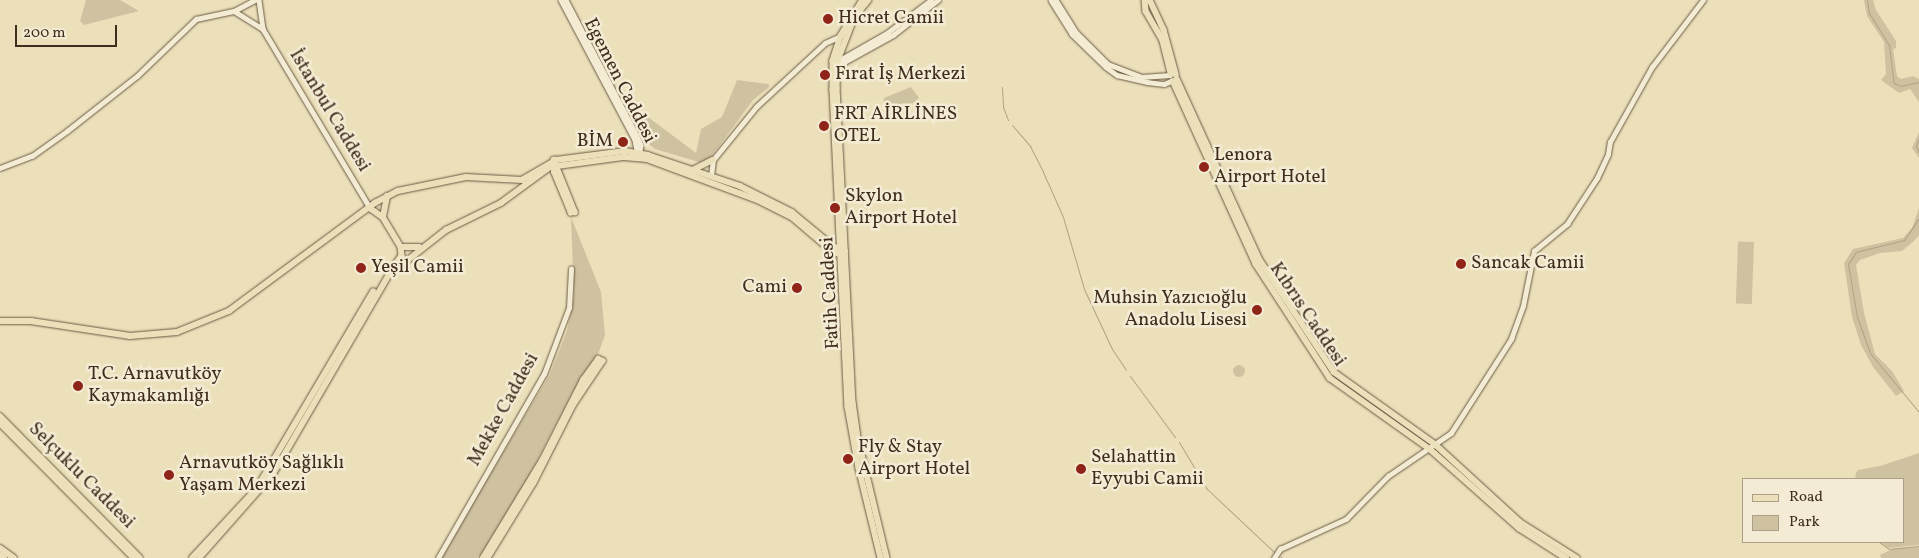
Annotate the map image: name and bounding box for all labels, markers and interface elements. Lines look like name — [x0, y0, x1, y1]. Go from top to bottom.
place label: Hicret Camii — [838, 8, 944, 30]
marker: Hicret Camii — [822, 13, 834, 25]
scale bar — [18, 15, 120, 47]
street label: Egemen Caddesi — [578, 15, 660, 147]
text: 200 m — [23, 23, 66, 44]
street label: İstanbul Caddesi — [283, 46, 375, 176]
place label: Fırat İş Merkezi — [835, 64, 966, 86]
marker: Fırat İş Merkezi — [819, 69, 831, 81]
place label: FRT AİRLİNES OTEL — [834, 104, 958, 148]
marker: FRT AİRLİNES OTEL — [818, 120, 830, 132]
place label: BİM — [577, 131, 613, 153]
marker: BİM — [617, 136, 629, 148]
place label: Lenora Airport Hotel — [1214, 145, 1326, 189]
marker: Lenora Airport Hotel — [1198, 161, 1210, 173]
place label: Skylon Airport Hotel — [845, 186, 957, 230]
marker: Skylon Airport Hotel — [829, 202, 841, 214]
street label: Fatih Caddesi — [817, 236, 845, 350]
place label: Sancak Camii — [1471, 253, 1585, 275]
place label: Yeşil Camii — [371, 257, 464, 279]
marker: Sancak Camii — [1455, 258, 1467, 270]
street label: Kıbrıs Caddesi — [1264, 259, 1350, 371]
marker: Yeşil Camii — [355, 262, 367, 274]
place label: Cami — [743, 277, 787, 299]
marker: Cami — [791, 282, 803, 294]
place label: Muhsin Yazıcıoğlu Anadolu Lisesi — [1093, 288, 1247, 332]
marker: Muhsin Yazıcıoğlu Anadolu Lisesi — [1251, 304, 1263, 316]
street label: Mekke Caddesi — [464, 350, 544, 470]
place label: T.C. Arnavutköy Kaymakamlığı — [88, 364, 222, 408]
marker: T.C. Arnavutköy Kaymakamlığı — [72, 380, 84, 392]
street label: Selçuklu Caddesi — [23, 418, 139, 534]
place label: Fly & Stay Airport Hotel — [858, 437, 970, 481]
place label: Selahattin Eyyubi Camii — [1091, 447, 1204, 491]
place label: Arnavutköy Sağlıklı Yaşam Merkezi — [179, 453, 345, 497]
marker: Fly & Stay Airport Hotel — [842, 453, 854, 465]
marker: Selahattin Eyyubi Camii — [1075, 463, 1087, 475]
marker: Arnavutköy Sağlıklı Yaşam Merkezi — [163, 469, 175, 481]
legend — [1742, 478, 1904, 543]
text: Road — [1789, 487, 1823, 508]
text: Park — [1789, 512, 1820, 533]

